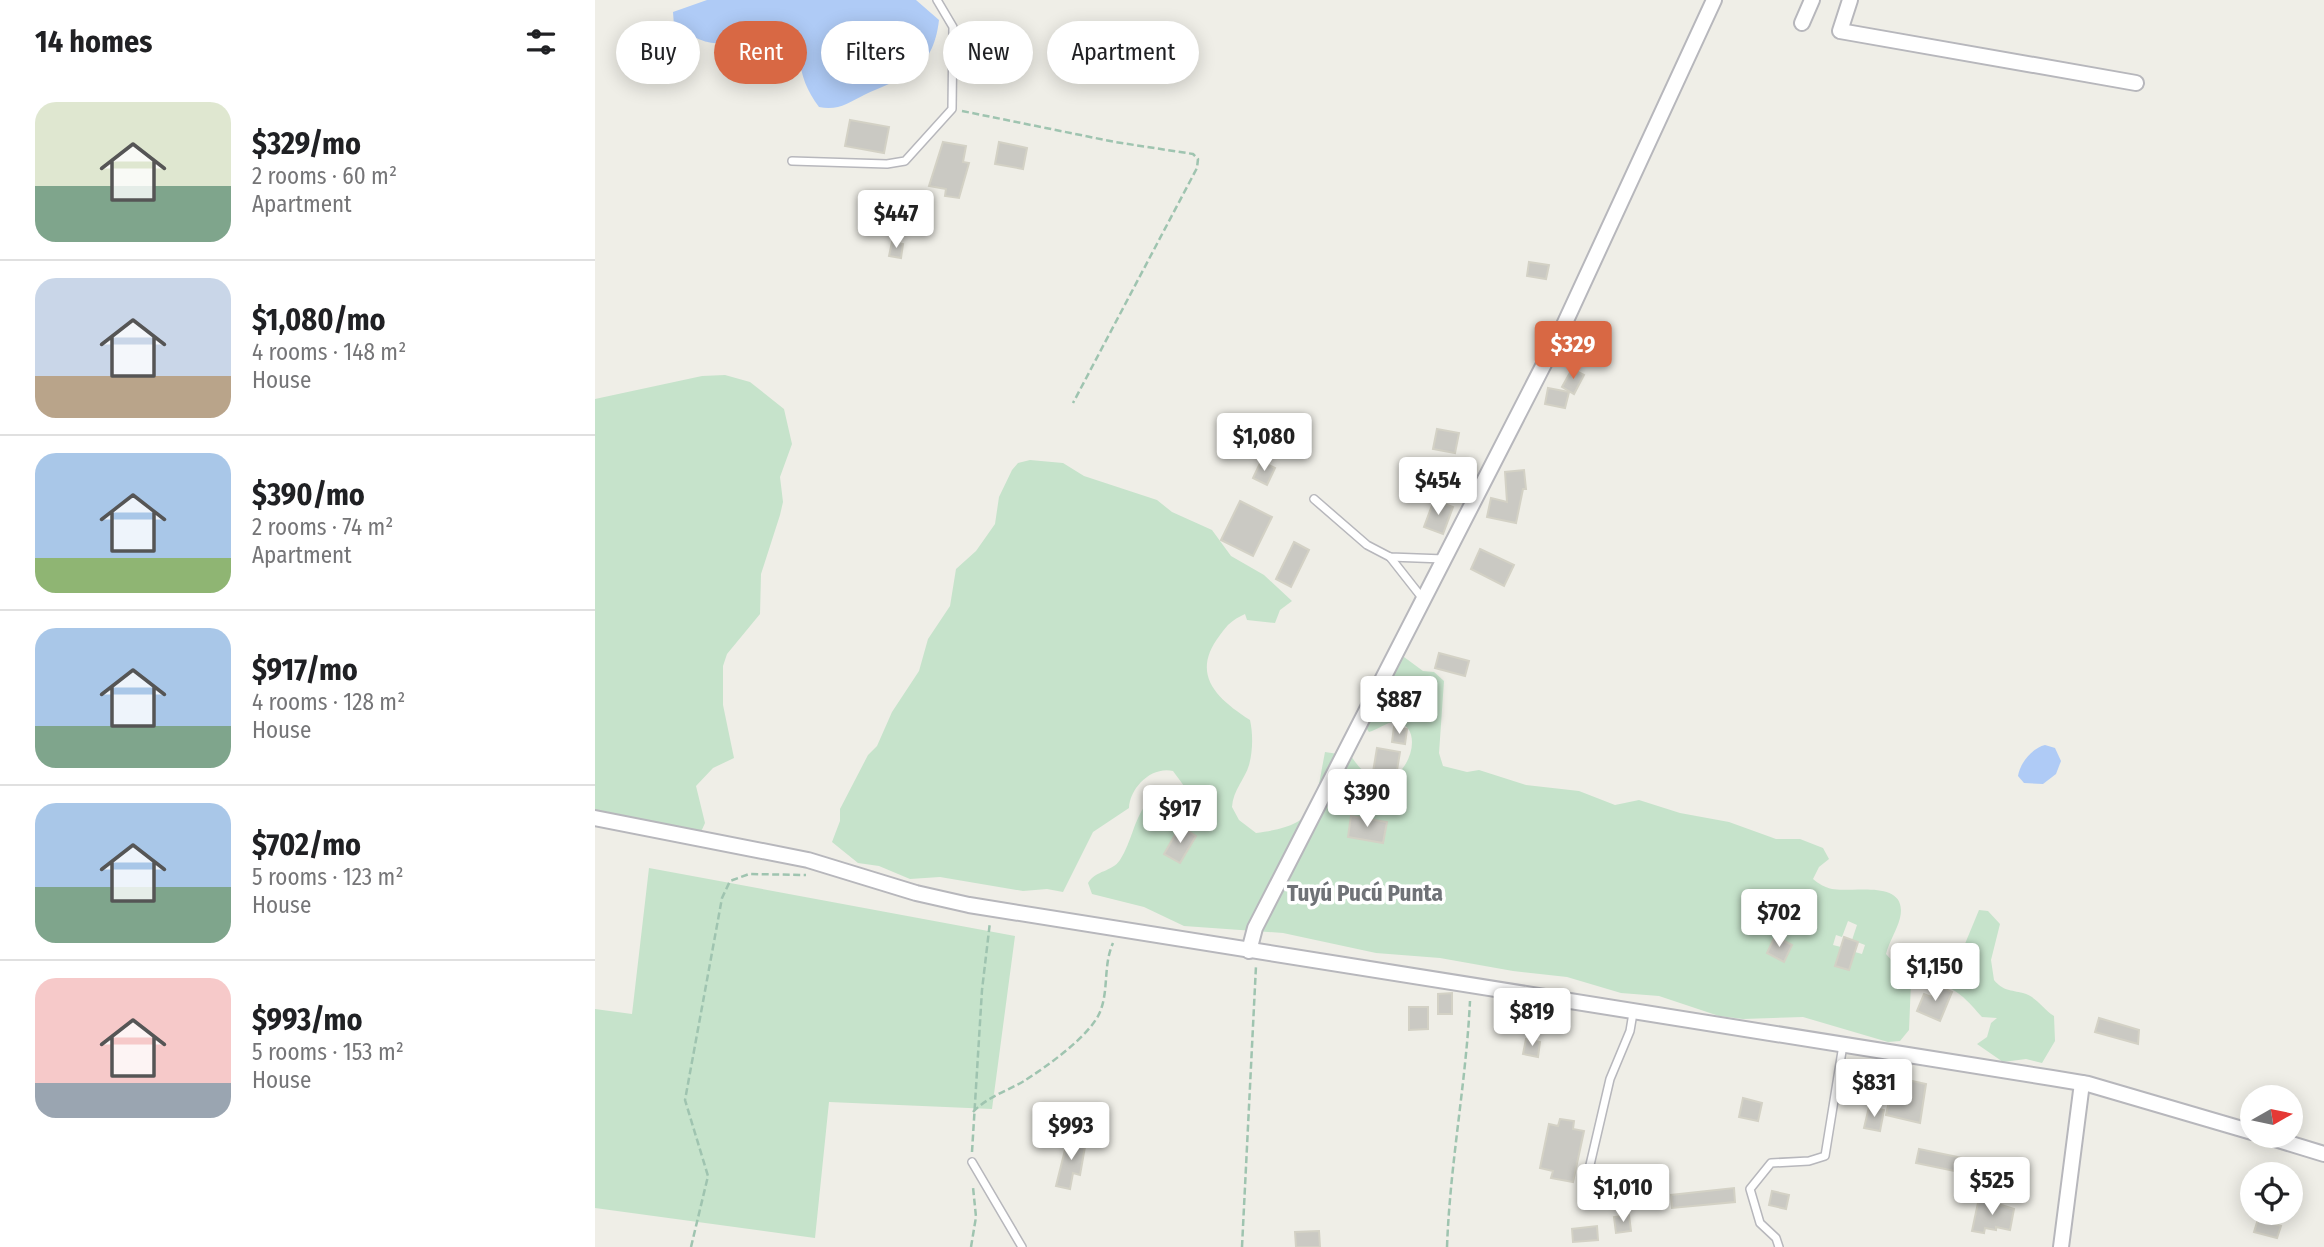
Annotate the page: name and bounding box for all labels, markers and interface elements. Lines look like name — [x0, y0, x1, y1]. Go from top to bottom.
chip: Buy — [616, 21, 700, 84]
chip: Rent — [714, 21, 807, 84]
chip: Filters — [821, 21, 929, 84]
chip: New — [943, 21, 1033, 84]
chip: Apartment — [1047, 21, 1199, 84]
icon: filters — [522, 23, 560, 61]
text: 14 homes — [35, 24, 152, 60]
text: $329/mo — [252, 126, 361, 162]
icon: home — [91, 130, 175, 214]
text: 2 rooms · 60 m² — [252, 162, 397, 190]
text: Apartment — [252, 190, 352, 218]
pin: $447 — [855, 190, 937, 250]
text: $447 — [874, 199, 918, 227]
text: $1,080/mo — [252, 302, 386, 338]
icon: home — [91, 306, 175, 390]
pin: $329 — [1532, 322, 1614, 381]
text: $329 — [1551, 330, 1595, 358]
text: 4 rooms · 148 m² — [252, 338, 406, 366]
text: House — [252, 366, 311, 394]
pin: $1,080 — [1207, 414, 1321, 473]
text: $1,080 — [1233, 422, 1295, 450]
pin: $454 — [1397, 458, 1479, 517]
text: $454 — [1415, 466, 1461, 494]
text: $390/mo — [252, 477, 365, 513]
icon: home — [91, 481, 175, 565]
text: 2 rooms · 74 m² — [252, 513, 393, 541]
text: Apartment — [252, 541, 352, 569]
text: $917/mo — [252, 652, 358, 688]
icon: home — [91, 656, 175, 740]
pin: $887 — [1358, 676, 1440, 736]
text: $887 — [1376, 685, 1422, 713]
text: 4 rooms · 128 m² — [252, 688, 405, 716]
text: House — [252, 716, 311, 744]
pin: $390 — [1326, 770, 1408, 829]
text: $390 — [1344, 778, 1390, 806]
pin: $917 — [1139, 786, 1221, 845]
text: $917 — [1159, 794, 1201, 822]
text: $702/mo — [252, 827, 361, 863]
icon: home — [91, 831, 175, 915]
text: 5 rooms · 123 m² — [252, 863, 403, 891]
district label: Tuyú Pucú Punta — [1287, 879, 1443, 907]
pin: $702 — [1738, 890, 1820, 949]
text: House — [252, 891, 311, 919]
text: $702 — [1757, 898, 1801, 926]
pin: $1,150 — [1878, 944, 1992, 1003]
text: $1,150 — [1907, 952, 1963, 980]
pin: $819 — [1491, 988, 1573, 1048]
text: $819 — [1510, 997, 1554, 1025]
text: $993/mo — [252, 1002, 363, 1038]
icon: home — [91, 1006, 175, 1090]
text: 5 rooms · 153 m² — [252, 1038, 404, 1066]
pin: $831 — [1833, 1060, 1915, 1119]
text: House — [252, 1066, 311, 1094]
text: $831 — [1852, 1068, 1896, 1096]
north arrow — [2240, 1085, 2303, 1148]
map controls — [2240, 1085, 2303, 1225]
pin: $993 — [1030, 1102, 1112, 1162]
text: $993 — [1048, 1111, 1094, 1139]
pin: $525 — [1951, 1158, 2033, 1217]
button: locate — [2240, 1162, 2303, 1225]
pin: $1,010 — [1566, 1164, 1680, 1224]
text: $525 — [1970, 1166, 2014, 1194]
text: $1,010 — [1593, 1173, 1653, 1201]

